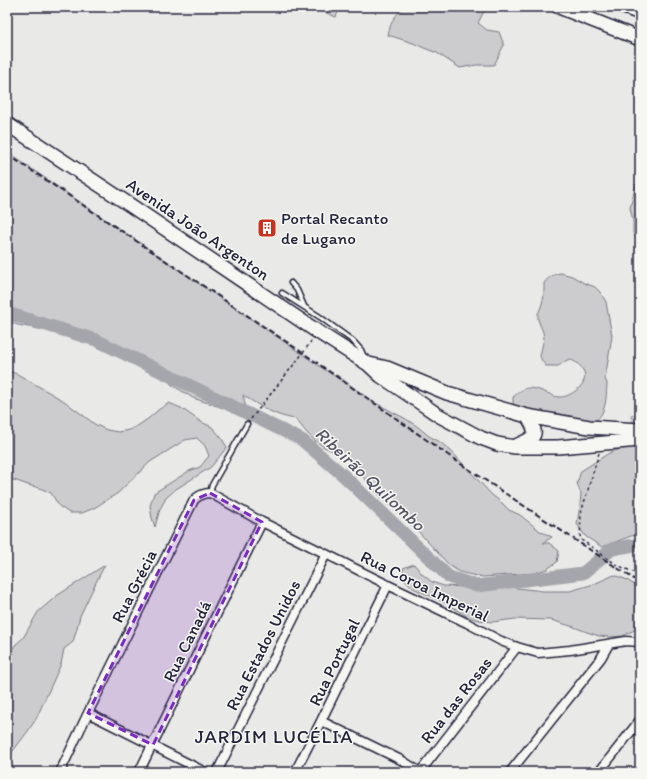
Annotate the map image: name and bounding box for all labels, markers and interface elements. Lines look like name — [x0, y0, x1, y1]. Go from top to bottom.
street label: Avenida João Argenton — [123, 174, 273, 284]
place label: Portal Recanto de Lugano — [281, 208, 388, 248]
building icon: Portal Recanto de Lugano — [256, 217, 278, 239]
water label: Ribeirão Quilombo — [310, 422, 430, 536]
street label: Rua Grécia — [107, 546, 161, 626]
street label: Rua Coroa Imperial — [357, 546, 493, 626]
street label: Rua Estados Unidos — [222, 577, 304, 713]
street label: Rua Canadá — [159, 597, 215, 685]
street label: Rua Portugal — [304, 615, 364, 709]
street label: Rua das Rosas — [416, 653, 496, 747]
district label: JARDIM LUCÉLIA — [195, 725, 353, 748]

